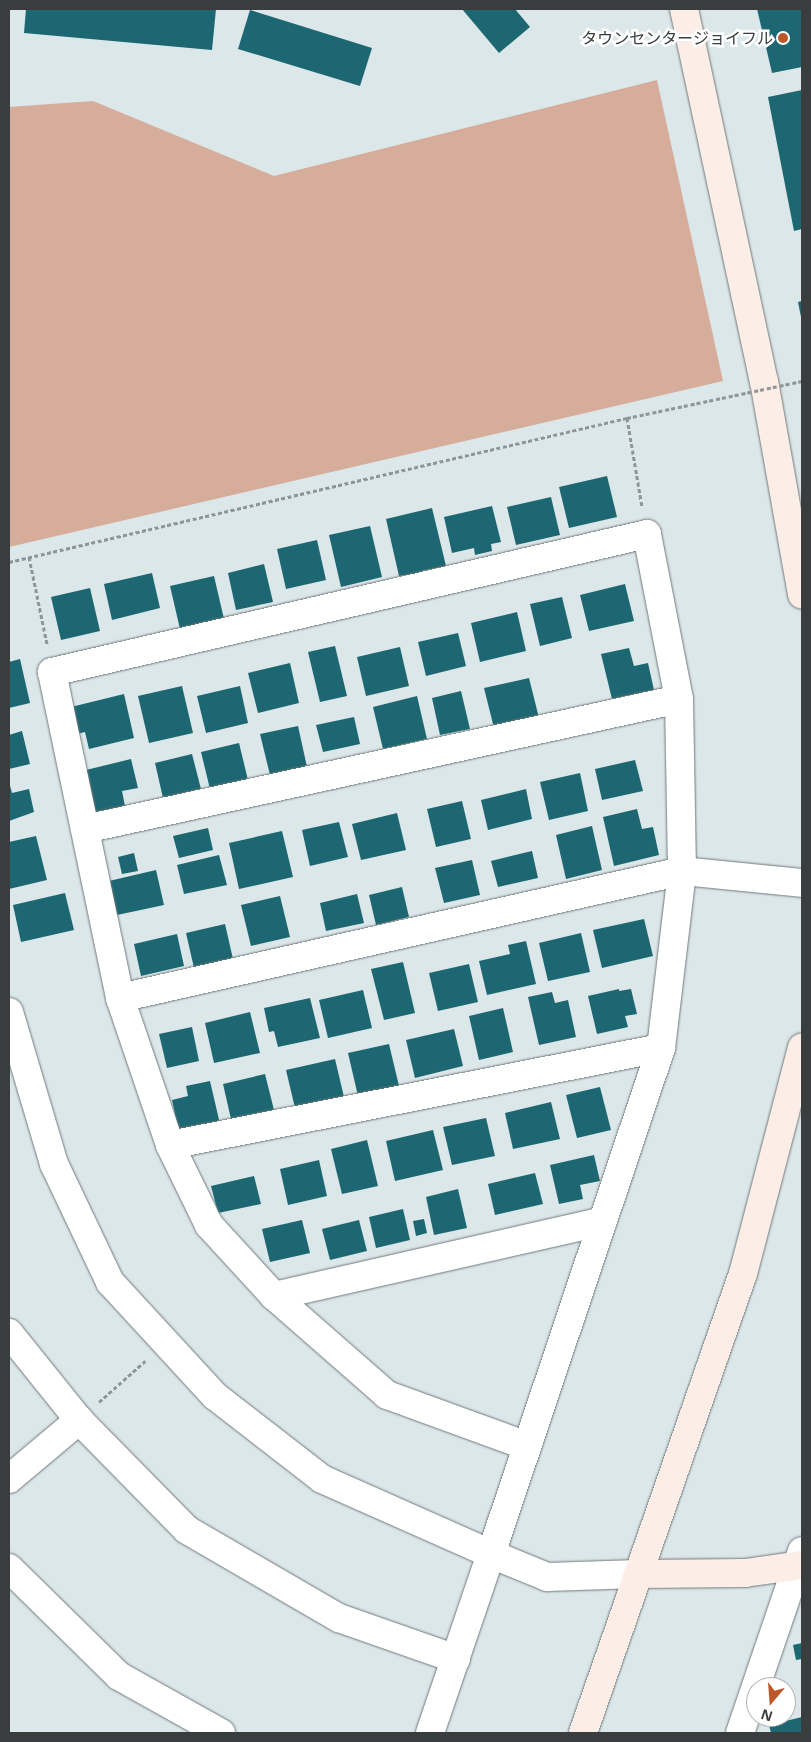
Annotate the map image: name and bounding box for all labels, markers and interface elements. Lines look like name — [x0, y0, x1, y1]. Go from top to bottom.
place label: タウンセンタージョイフル — [581, 28, 773, 48]
marker: タウンセンタージョイフル — [777, 32, 789, 44]
north arrow — [746, 1677, 796, 1727]
text: N — [758, 1705, 775, 1727]

